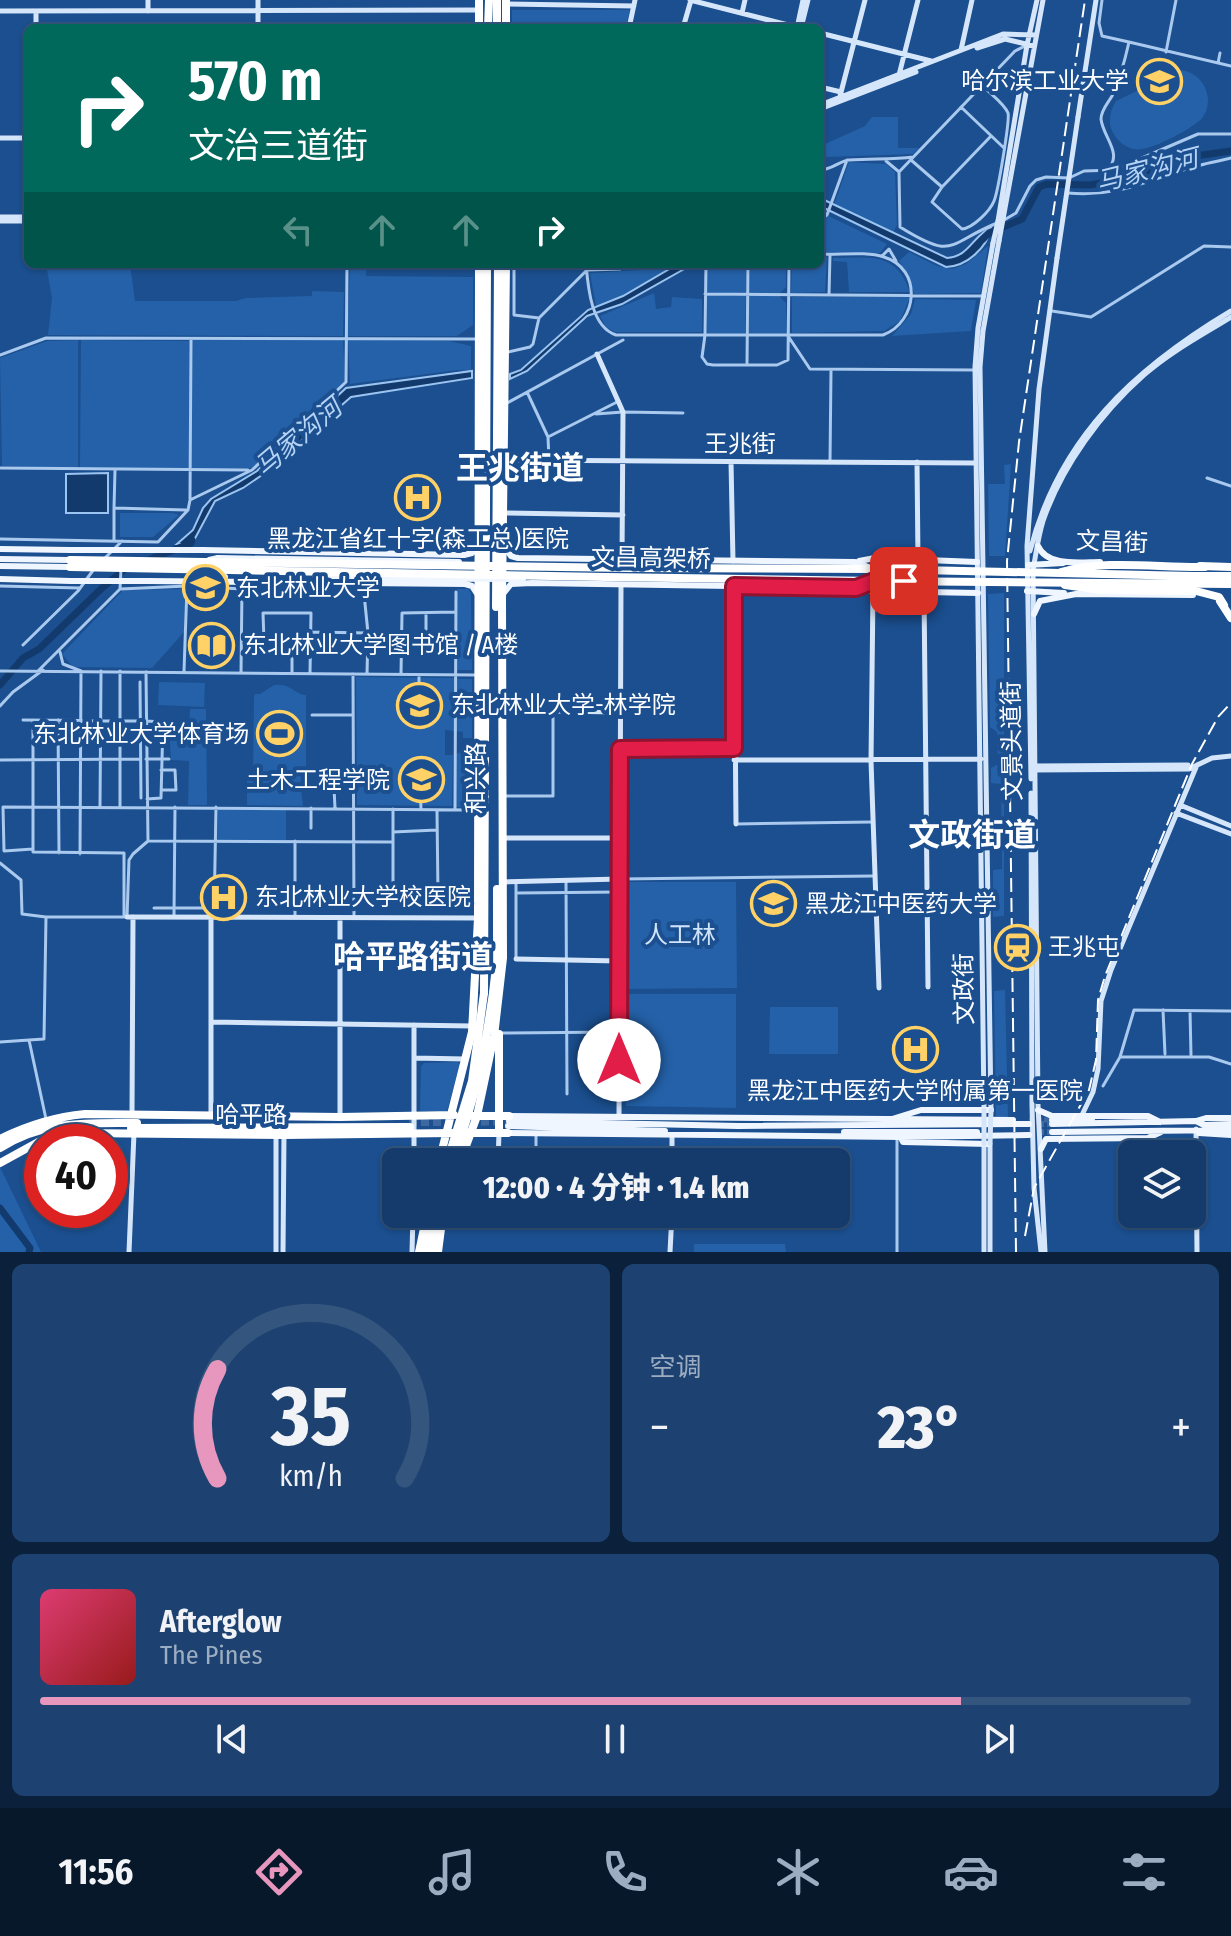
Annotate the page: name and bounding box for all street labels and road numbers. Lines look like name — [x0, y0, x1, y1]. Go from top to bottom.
street label: 王兆街 — [704, 430, 776, 458]
street label: 文昌街 — [1076, 527, 1148, 557]
street label: 文昌高架桥 — [591, 543, 711, 573]
street label: 文景头道街 — [997, 681, 1027, 801]
street label: 和兴路 — [462, 742, 490, 814]
street label: 文政街 — [949, 953, 979, 1025]
street label: 哈平路 — [215, 1101, 287, 1129]

